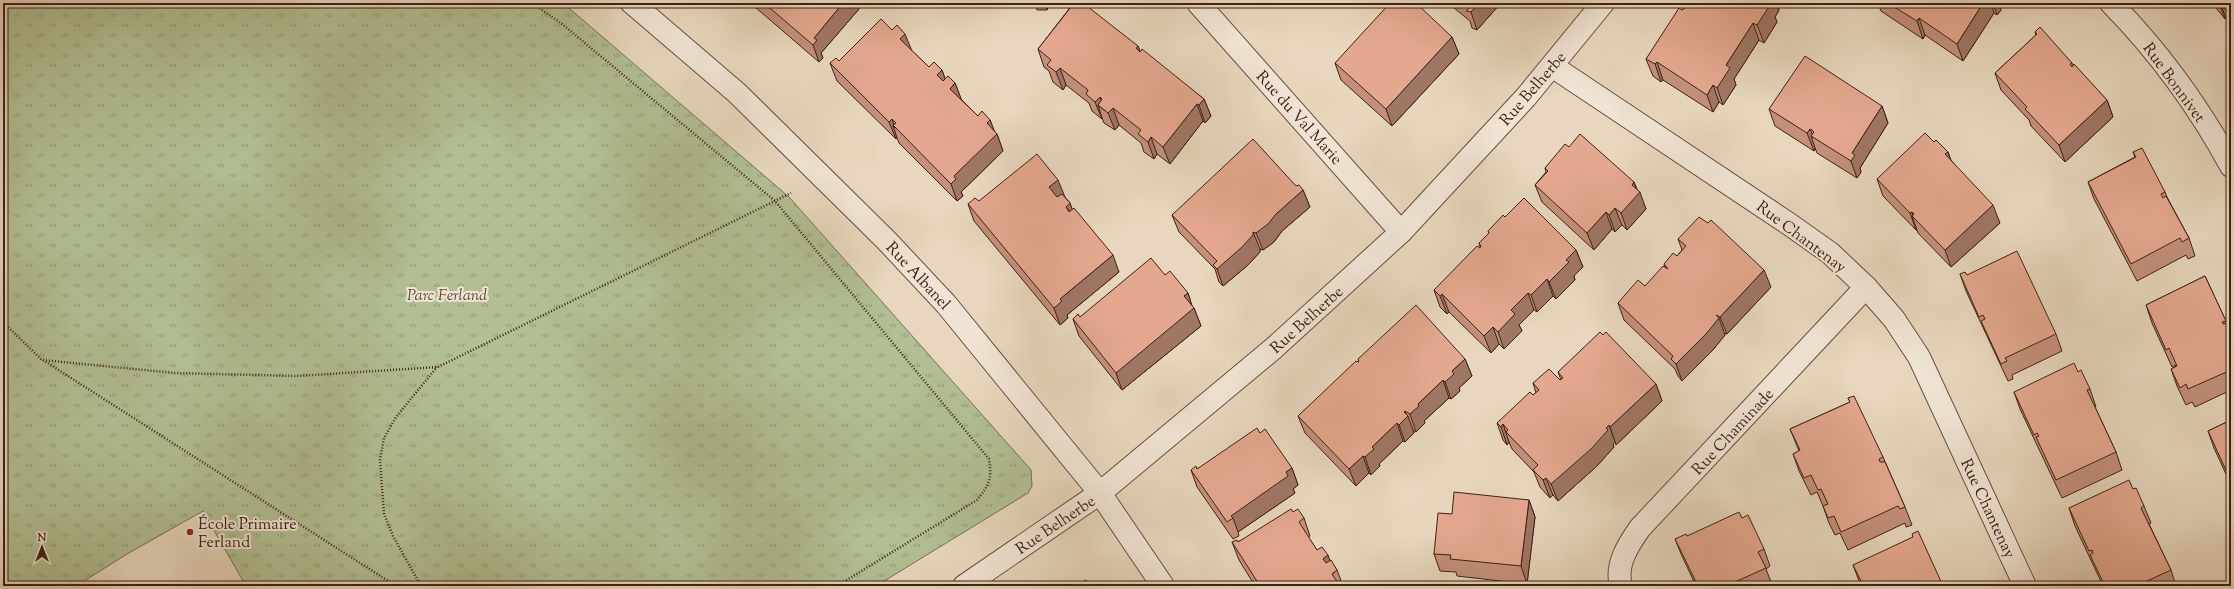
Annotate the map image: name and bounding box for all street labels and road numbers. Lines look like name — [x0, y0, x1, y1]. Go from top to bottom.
street label: Rue Bonnivet — [2136, 39, 2210, 129]
street label: Rue Belherbe — [1495, 47, 1573, 132]
street label: Rue du Val Marie — [1250, 67, 1347, 171]
street label: Rue Chantenay — [1751, 196, 1850, 280]
street label: Rue Albanel — [879, 237, 955, 316]
street label: Rue Belherbe — [1266, 282, 1349, 360]
street label: Rue Chaminade — [1687, 384, 1780, 481]
street label: Rue Chantenay — [1954, 455, 2020, 563]
street label: Rue Belherbe — [1012, 491, 1101, 561]

